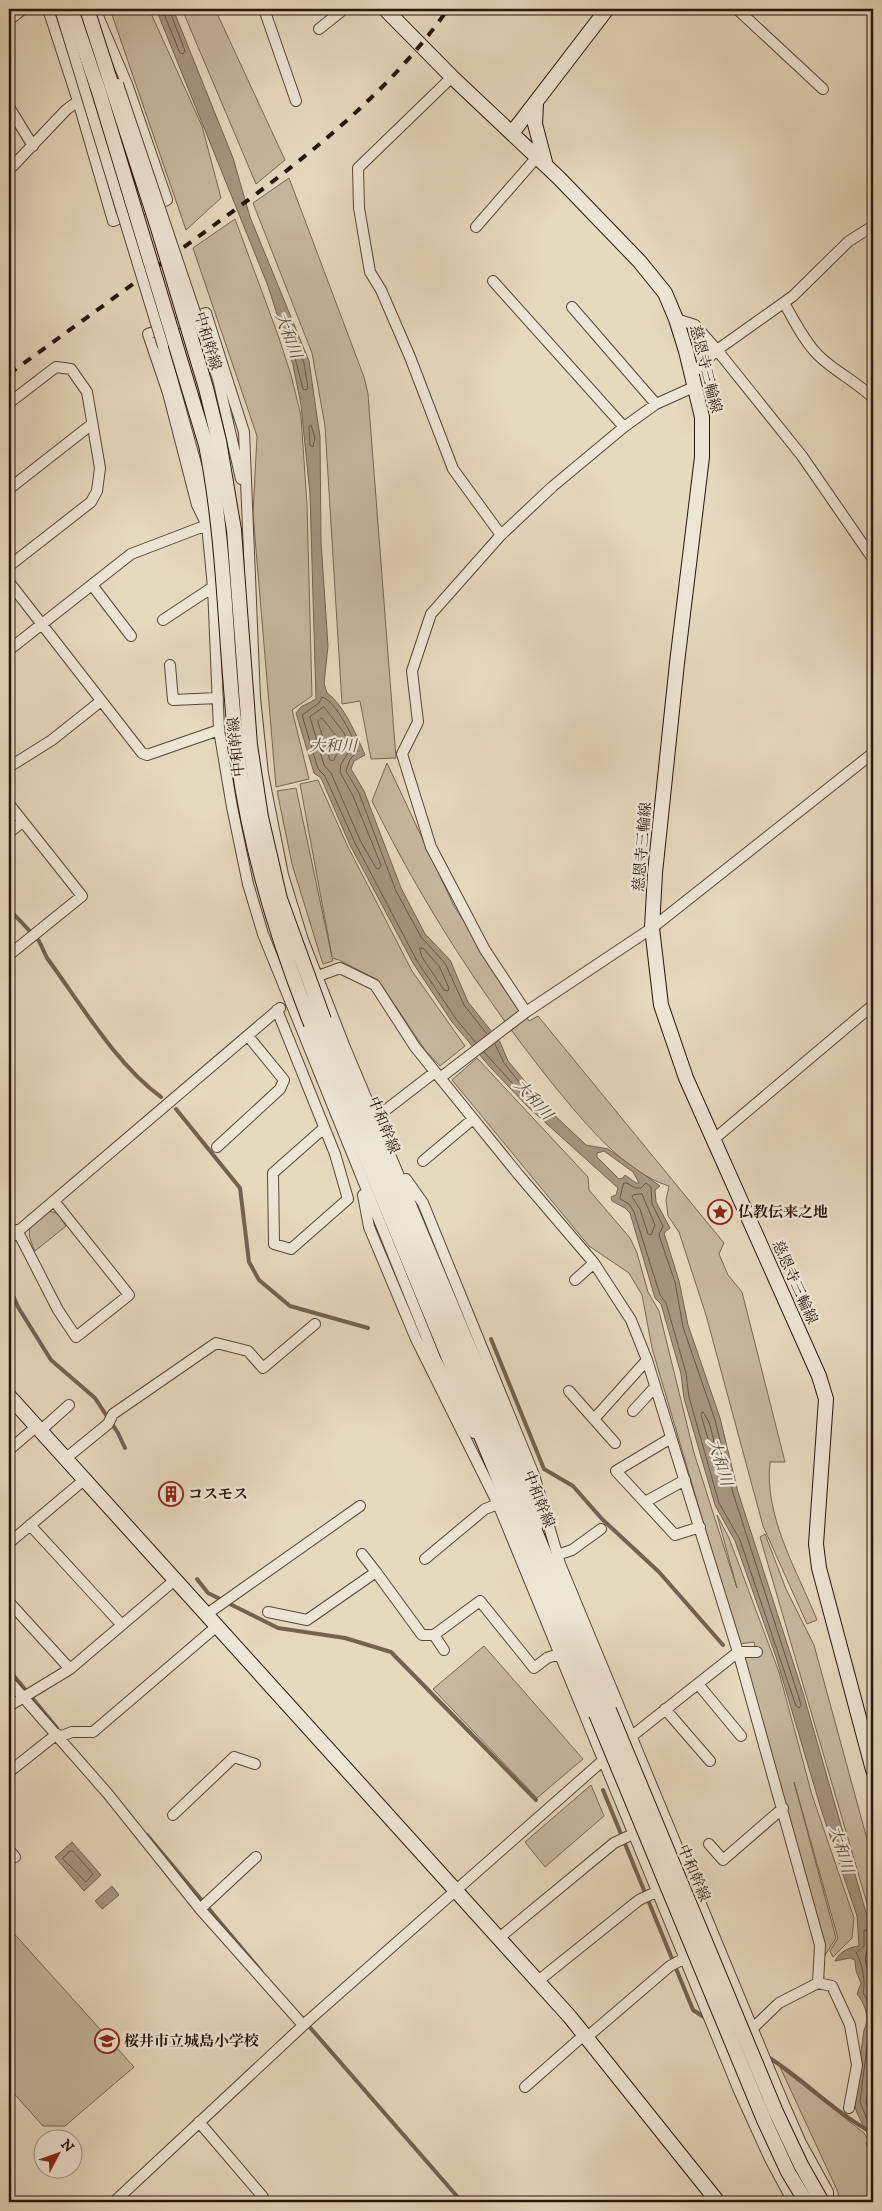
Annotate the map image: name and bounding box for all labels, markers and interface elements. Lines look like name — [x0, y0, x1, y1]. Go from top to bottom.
water label: 大和川 — [270, 309, 307, 363]
street label: 中和幹線 — [190, 310, 225, 373]
street label: 慈恩寺三輪線 — [685, 323, 726, 415]
street label: 中和幹線 — [224, 716, 249, 778]
water label: 大和川 — [309, 736, 359, 756]
street label: 慈恩寺三輪線 — [629, 801, 656, 893]
water label: 大和川 — [510, 1075, 558, 1126]
street label: 中和幹線 — [363, 1094, 404, 1157]
place icon: 仏教伝来之地 — [707, 1199, 733, 1225]
place label: 仏教伝来之地 — [738, 1203, 828, 1222]
street label: 慈恩寺三輪線 — [768, 1237, 822, 1327]
water label: 大和川 — [703, 1436, 737, 1490]
street label: 中和幹線 — [518, 1468, 559, 1531]
building icon: コスモス — [158, 1481, 184, 1507]
place label: コスモス — [188, 1485, 248, 1504]
water label: 大和川 — [824, 1823, 858, 1877]
street label: 中和幹線 — [673, 1842, 714, 1905]
school or university icon: 桜井市立城島小学校 — [94, 2028, 120, 2054]
place label: 桜井市立城島小学校 — [124, 2032, 259, 2051]
north arrow — [32, 2128, 82, 2178]
text: N — [56, 2136, 78, 2157]

